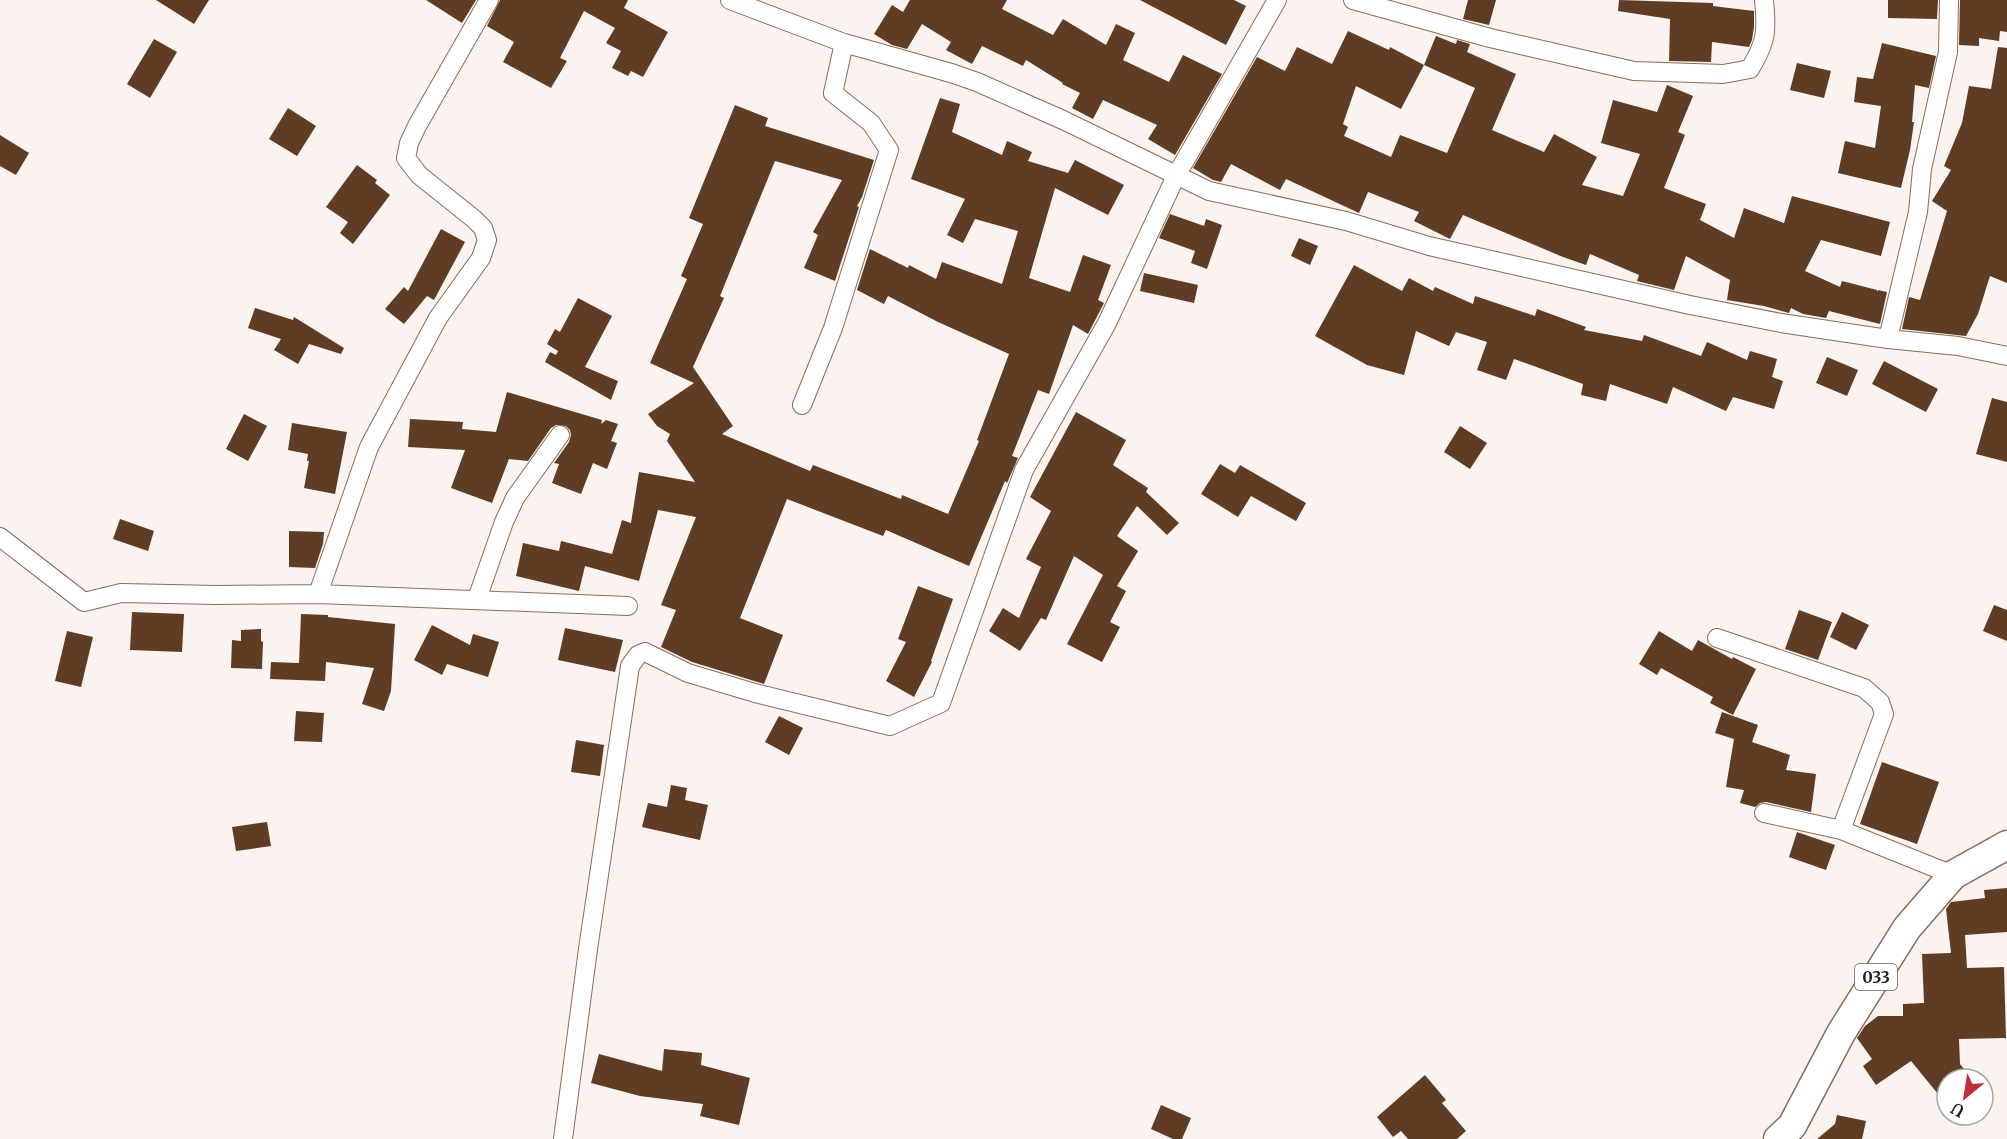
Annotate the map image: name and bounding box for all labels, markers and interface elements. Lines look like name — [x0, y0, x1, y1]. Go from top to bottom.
road number: 033 — [1855, 964, 1897, 990]
north arrow — [1935, 1067, 1995, 1127]
text: U — [1947, 1098, 1968, 1122]

